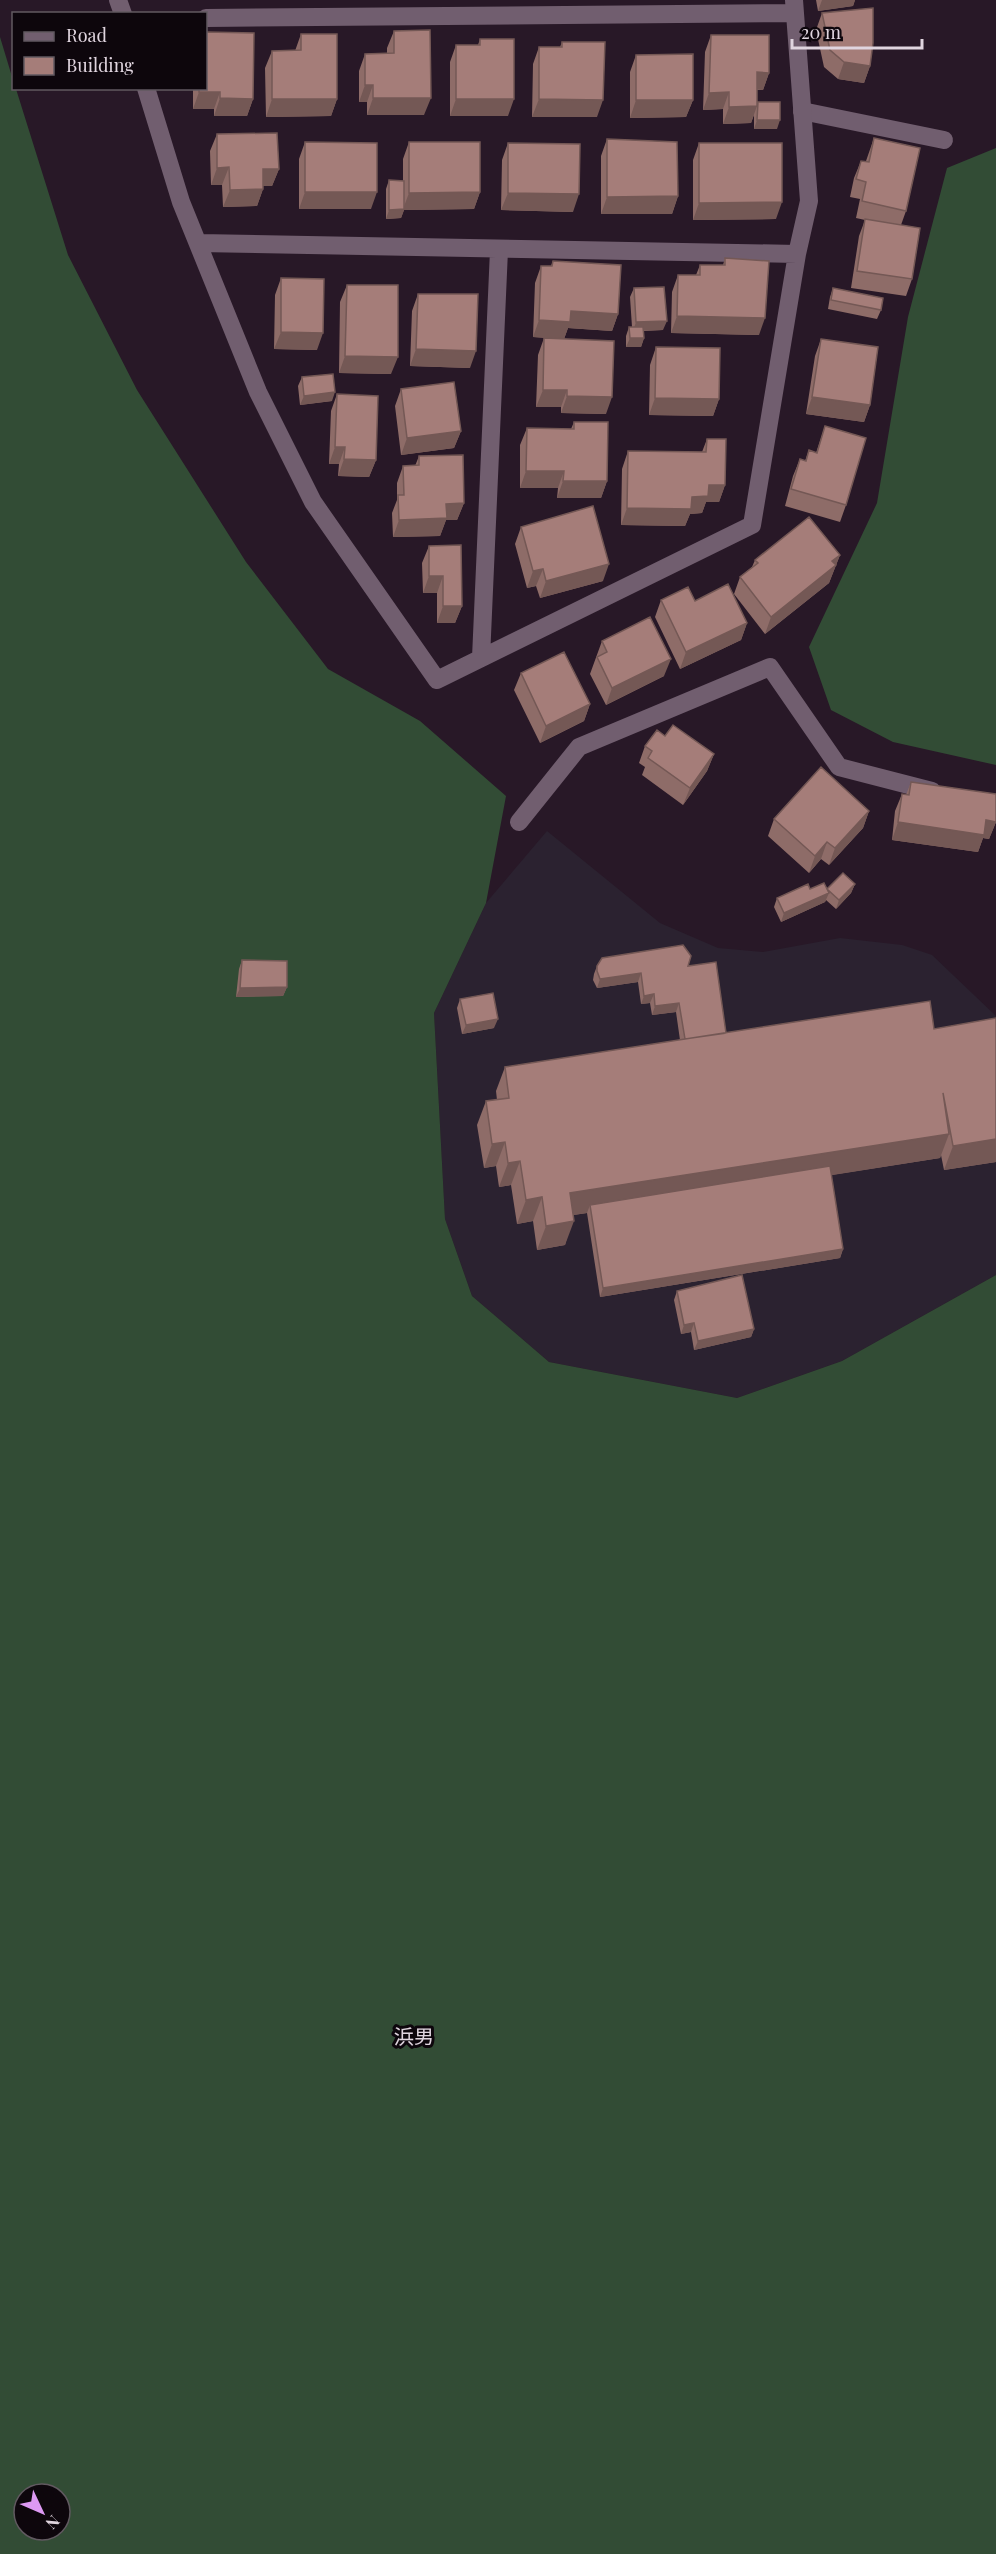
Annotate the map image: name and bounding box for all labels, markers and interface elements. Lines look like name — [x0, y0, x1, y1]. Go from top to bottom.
legend — [12, 12, 207, 90]
scale bar — [792, 12, 922, 50]
text: 20 m — [801, 20, 841, 44]
text: Road — [66, 23, 107, 47]
text: Building — [66, 53, 134, 77]
district label: 浜男 — [394, 2022, 434, 2049]
north arrow — [12, 2482, 72, 2542]
text: N — [41, 2511, 65, 2535]

